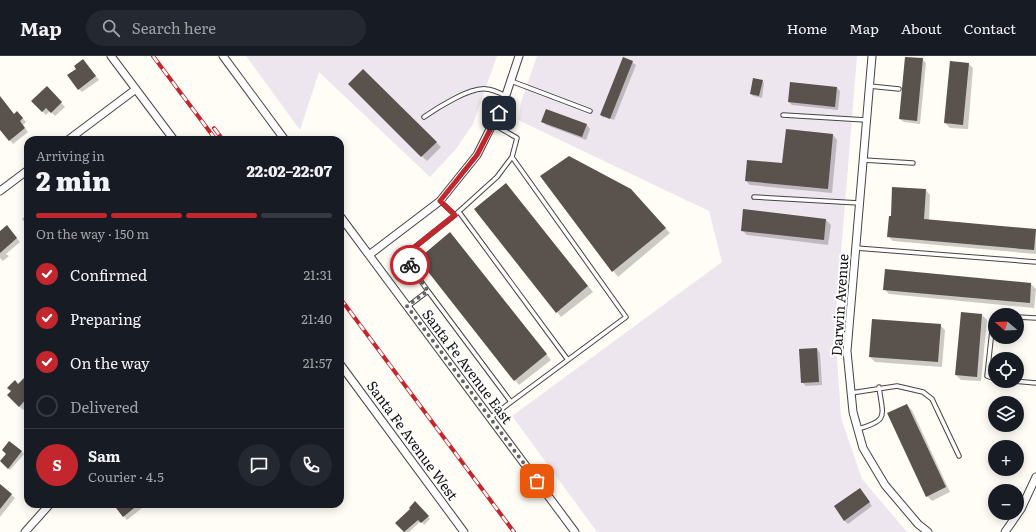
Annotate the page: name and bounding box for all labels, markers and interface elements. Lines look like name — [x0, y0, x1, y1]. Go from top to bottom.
search box — [86, 10, 366, 46]
text: Map — [20, 14, 62, 42]
text: Search here — [132, 16, 216, 39]
icon: search — [100, 17, 122, 39]
text: Home — [787, 18, 827, 38]
text: Map — [849, 18, 879, 38]
text: About — [901, 18, 942, 38]
text: Contact — [964, 18, 1016, 38]
pin — [482, 96, 516, 130]
icon: home — [488, 102, 510, 124]
text: Arriving in — [36, 146, 105, 165]
text: 22:02–22:07 — [246, 159, 332, 182]
text: 2 min — [36, 160, 111, 199]
text: On the way · 150 m — [36, 224, 149, 243]
courier — [390, 245, 430, 285]
street label: Darwin Avenue — [825, 253, 853, 357]
icon: bike — [399, 254, 421, 276]
icon: check — [36, 263, 58, 285]
text: Confirmed — [70, 263, 147, 286]
text: 21:31 — [304, 265, 332, 284]
street label: Santa Fe Avenue East — [418, 305, 518, 428]
icon: check — [36, 307, 58, 329]
text: Preparing — [70, 307, 141, 330]
north arrow — [988, 308, 1024, 344]
map controls — [988, 308, 1024, 520]
text: 21:40 — [301, 309, 332, 328]
icon: check — [36, 351, 58, 373]
text: On the way — [70, 351, 150, 374]
button: locate — [988, 352, 1024, 388]
text: 21:57 — [303, 353, 332, 372]
street label: Santa Fe Avenue West — [363, 376, 463, 504]
text: Delivered — [70, 395, 139, 418]
button: layers — [988, 396, 1024, 432]
button: + — [988, 440, 1024, 476]
text: Sam — [88, 444, 121, 467]
button: chat — [238, 444, 280, 486]
button: phone — [290, 444, 332, 486]
text: S — [52, 453, 62, 476]
pin — [520, 464, 554, 498]
text: Courier · 4.5 — [88, 467, 164, 486]
icon: bag — [526, 470, 548, 492]
button: − — [988, 484, 1024, 520]

